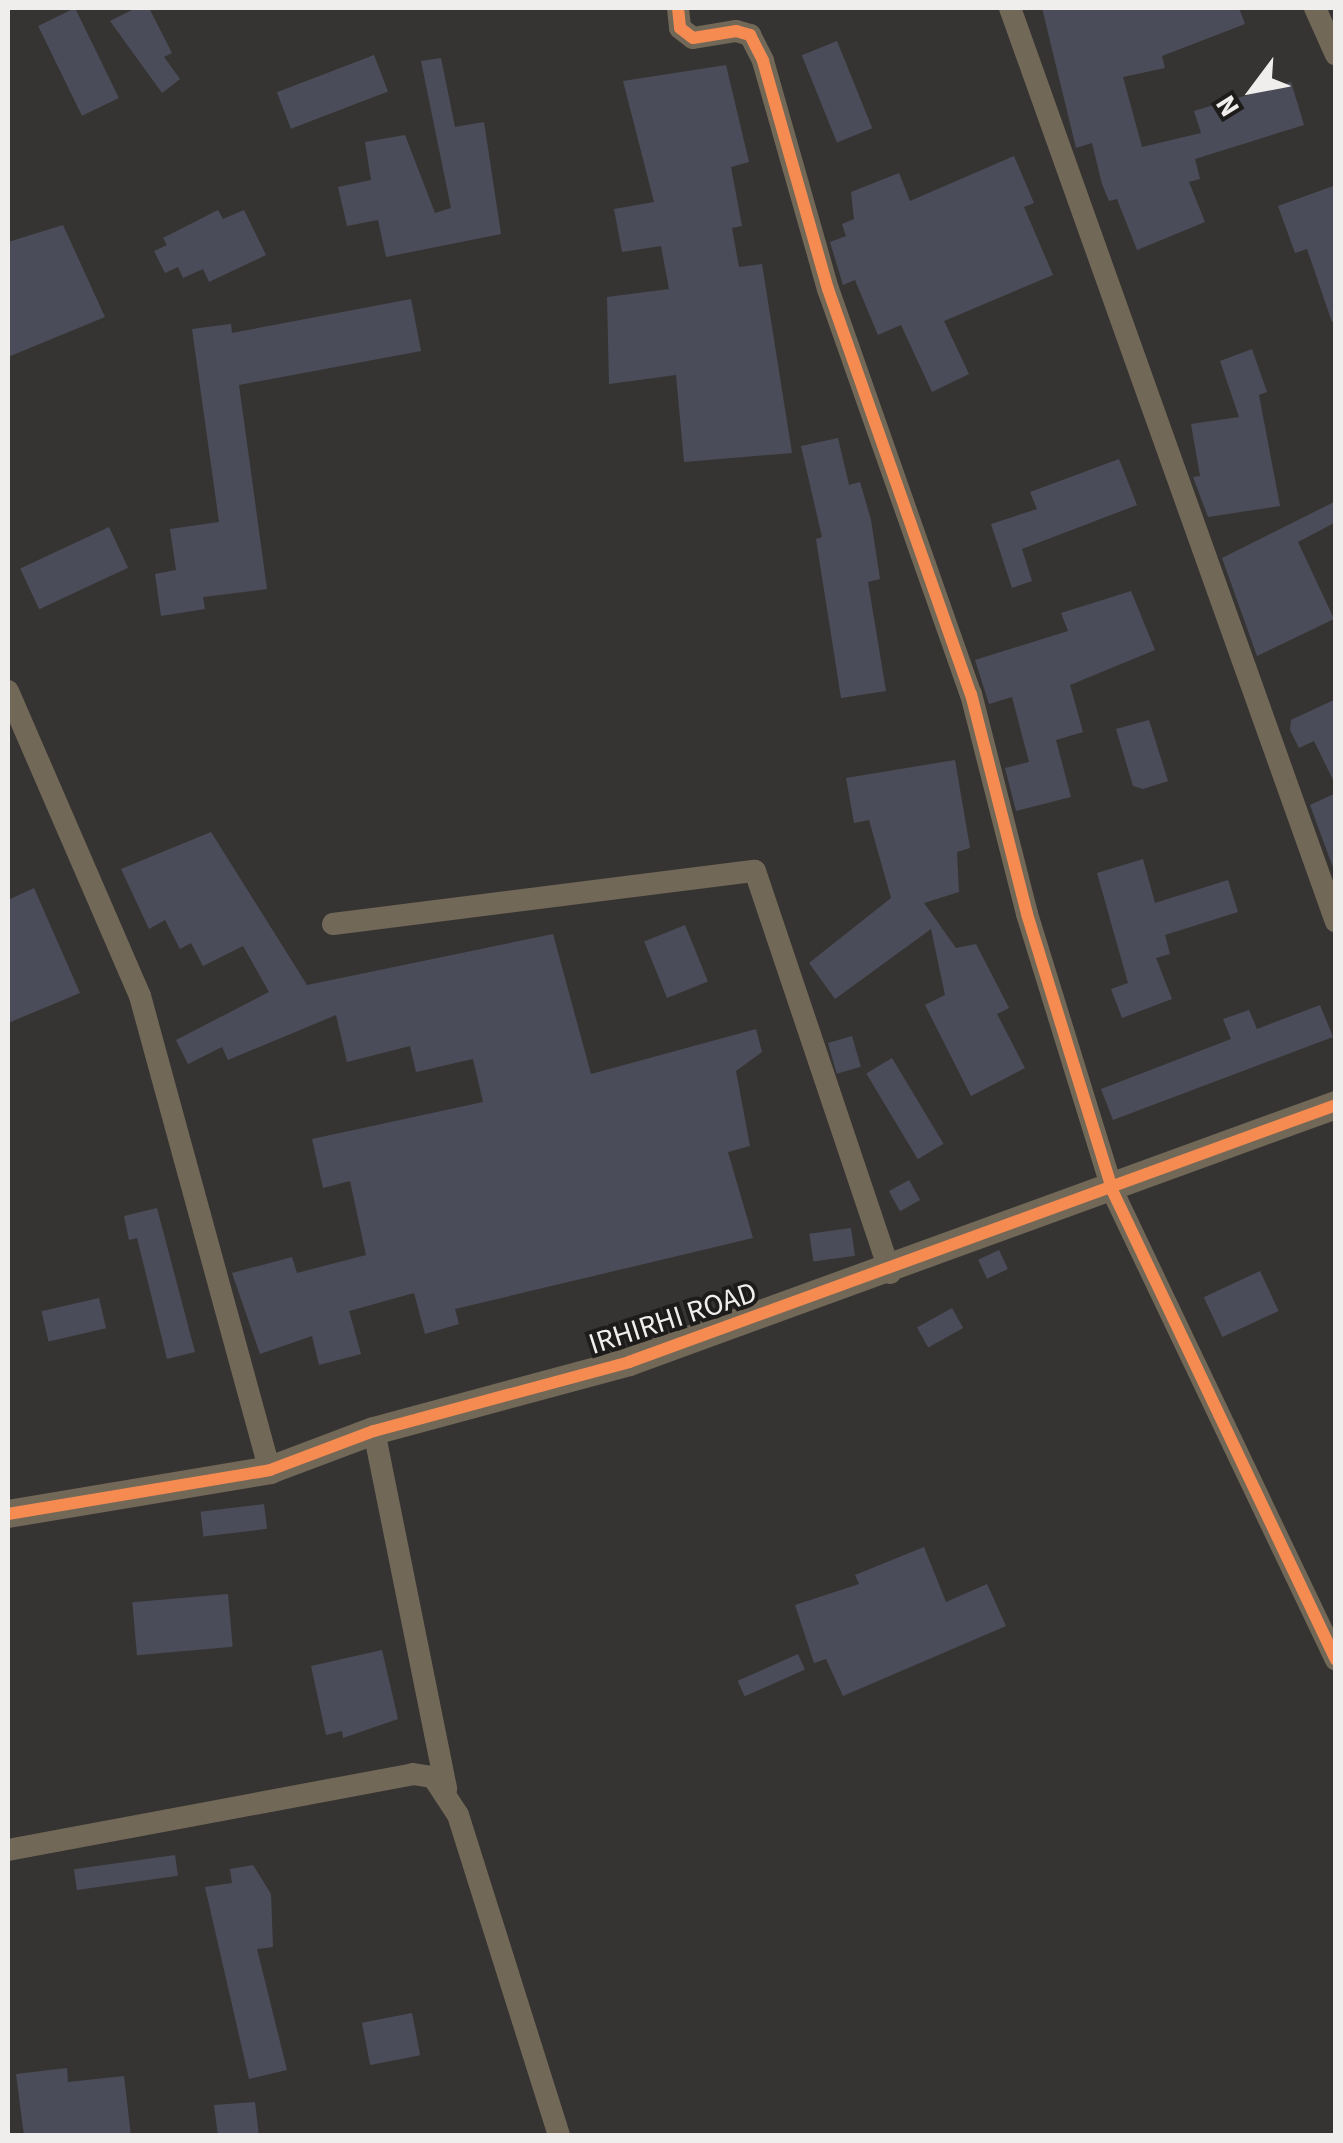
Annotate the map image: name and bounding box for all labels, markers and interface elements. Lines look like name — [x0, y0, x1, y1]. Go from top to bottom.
north arrow — [1203, 40, 1303, 140]
text: N — [1206, 87, 1249, 124]
street label: IRHIRHI ROAD — [585, 1275, 761, 1363]

